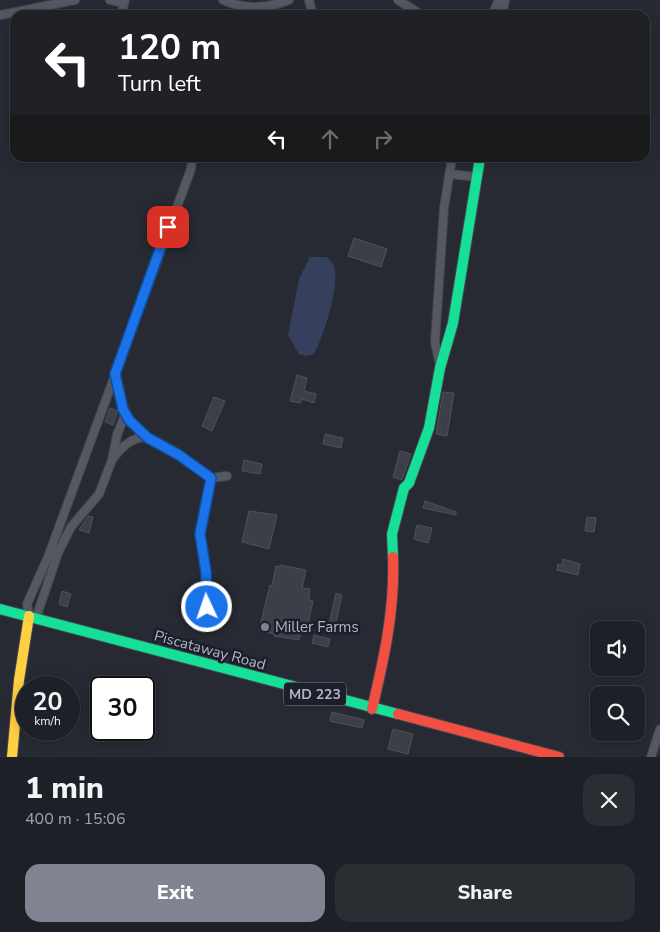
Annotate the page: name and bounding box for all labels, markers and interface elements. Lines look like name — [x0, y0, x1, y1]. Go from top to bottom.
text: 120 m — [118, 24, 221, 71]
icon: left — [35, 30, 100, 95]
text: Turn left — [118, 69, 201, 99]
icon: left — [263, 125, 291, 153]
icon: ahead — [316, 125, 344, 153]
icon: right — [369, 125, 397, 153]
pin — [147, 206, 189, 248]
icon: arrive — [154, 213, 182, 241]
position arrow — [180, 580, 232, 632]
place label: Miller Farms — [275, 617, 359, 637]
marker: Miller Farms — [259, 621, 271, 633]
map controls — [590, 621, 645, 741]
button: sound — [590, 621, 645, 676]
street label: Piscataway Road — [152, 625, 268, 675]
speed limit sign: 30 — [90, 676, 155, 741]
road number: MD 223 — [284, 682, 346, 706]
text: 20 — [32, 685, 63, 719]
button: search — [590, 686, 645, 741]
text: km/h — [34, 713, 61, 729]
text: 1 min — [25, 768, 104, 809]
button: close — [583, 774, 635, 826]
text: 400 m · 15:06 — [25, 808, 126, 830]
button: Exit — [25, 864, 325, 922]
button: Share — [335, 864, 635, 922]

